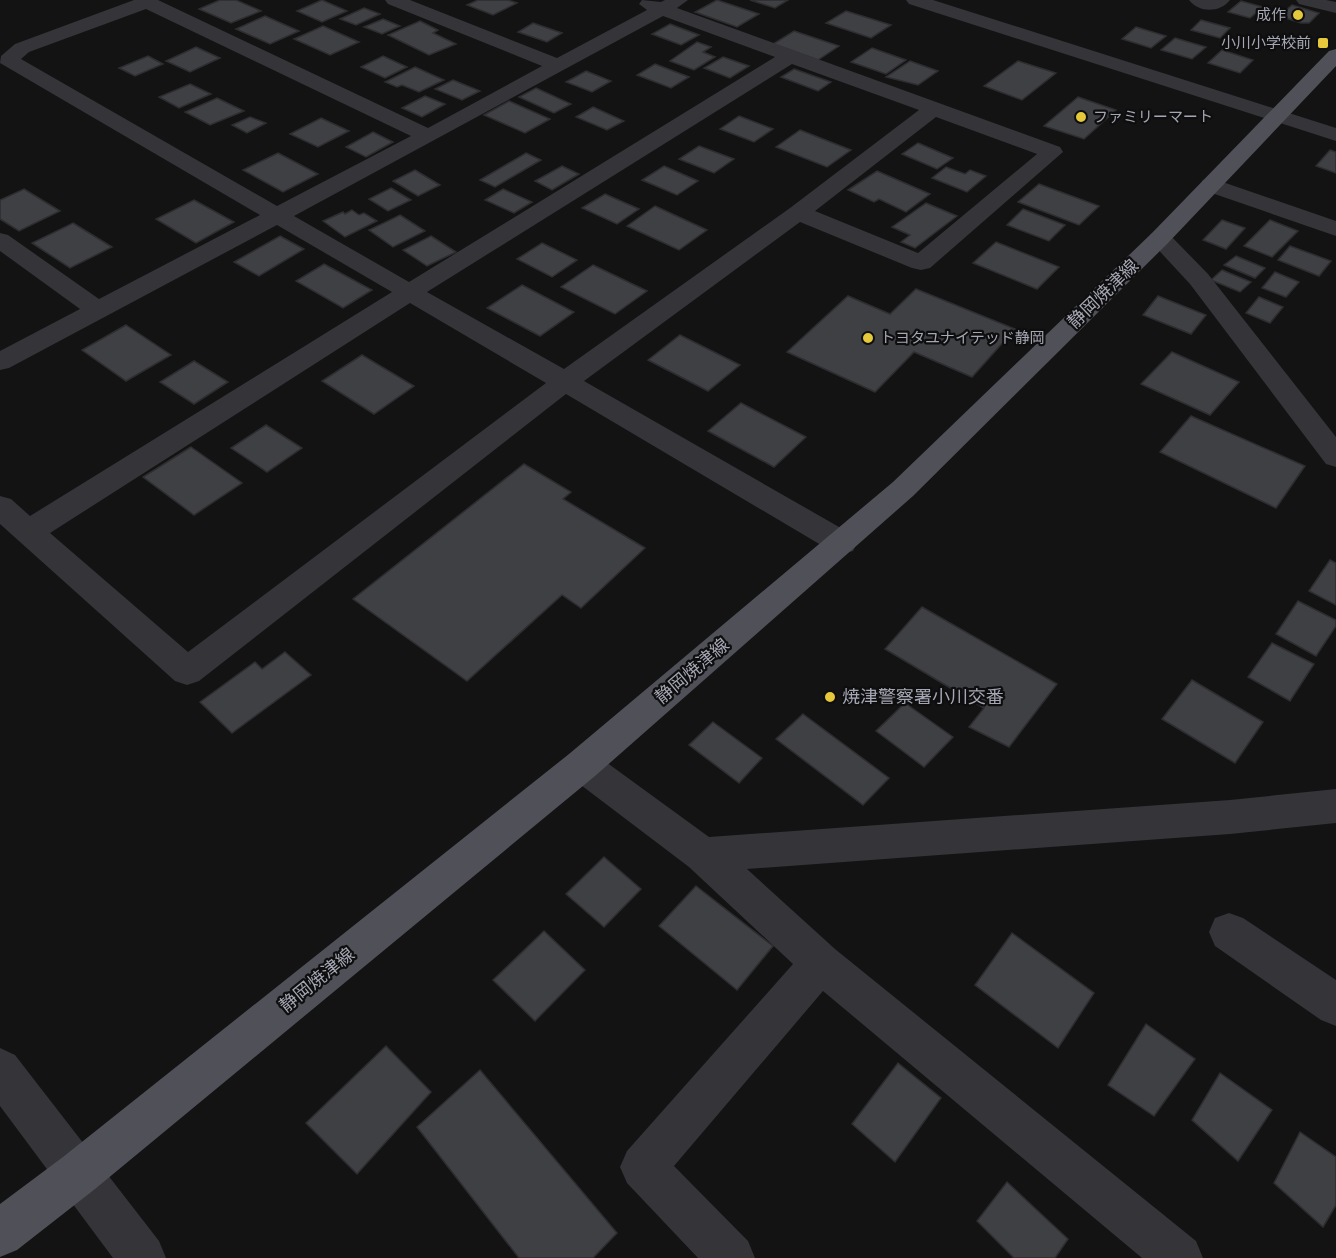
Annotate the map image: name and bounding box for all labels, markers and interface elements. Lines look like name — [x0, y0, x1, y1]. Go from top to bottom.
place label: 成作 — [1256, 6, 1286, 24]
marker: 成作 — [1291, 8, 1305, 22]
place label: 小川小学校前 — [1221, 34, 1311, 52]
marker: 小川小学校前 — [1316, 36, 1330, 50]
place label: ファミリーマート — [1093, 108, 1213, 126]
marker: ファミリーマート — [1074, 110, 1088, 124]
street label: 静岡焼津線 — [1063, 255, 1143, 333]
place label: トヨタユナイテッド静岡 — [880, 329, 1045, 347]
marker: トヨタユナイテッド静岡 — [861, 331, 875, 345]
street label: 静岡焼津線 — [650, 634, 734, 708]
place label: 焼津警察署小川交番 — [842, 686, 1004, 708]
marker: 焼津警察署小川交番 — [823, 690, 837, 704]
street label: 静岡焼津線 — [275, 943, 359, 1017]

